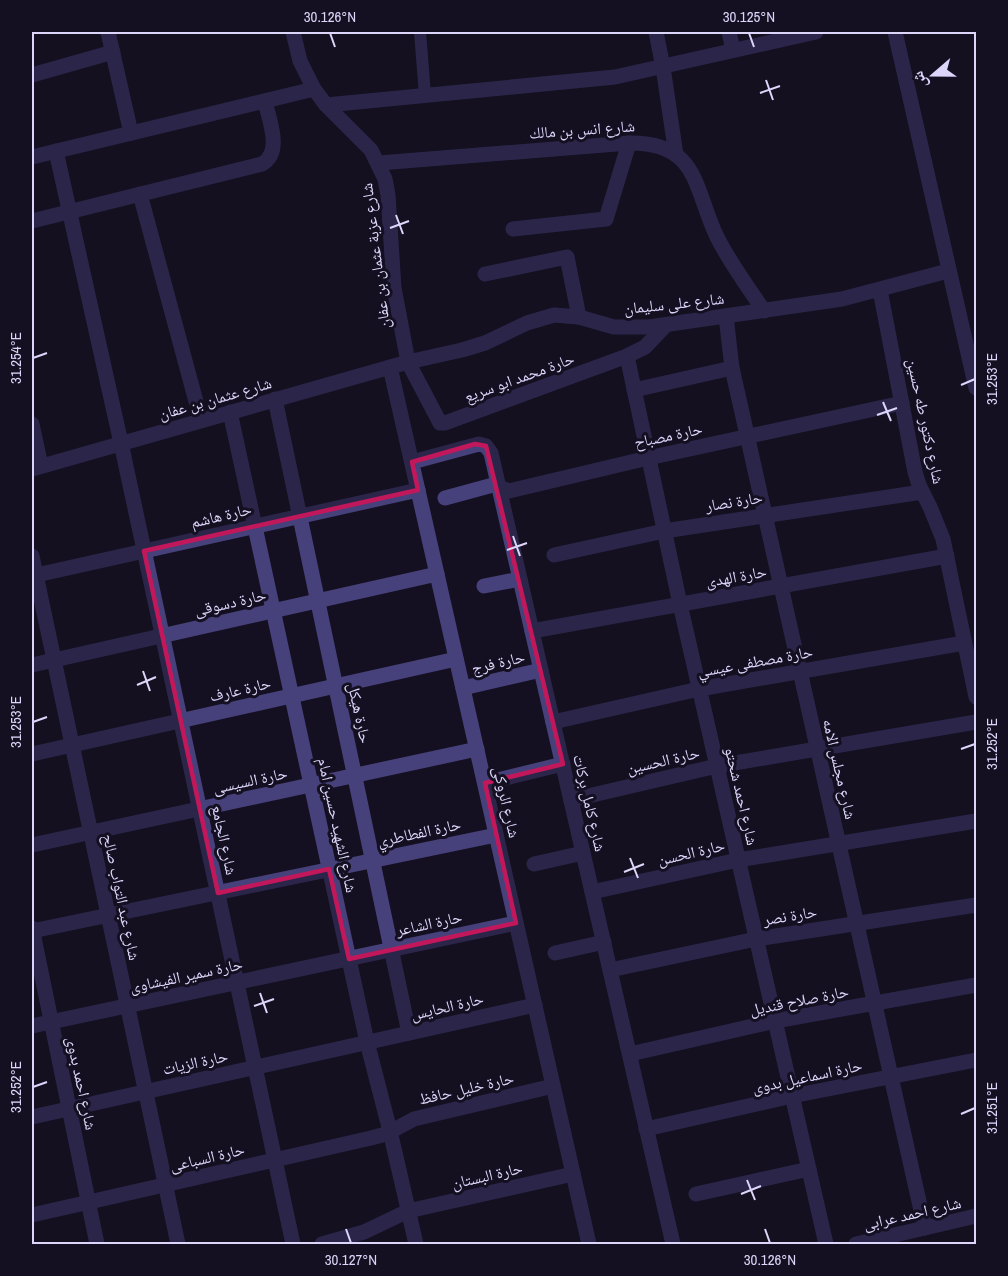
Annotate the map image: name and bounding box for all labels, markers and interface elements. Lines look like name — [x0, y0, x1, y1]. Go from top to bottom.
text: 30.126°N — [304, 6, 356, 27]
text: 30.125°N — [723, 6, 775, 27]
north arrow — [903, 45, 963, 105]
text: ش — [906, 68, 932, 92]
street label: شارع انس بن مالك — [528, 114, 636, 144]
street label: شارع عزبة عثمان بن عفان — [355, 182, 395, 330]
street label: شارع على سليمان — [623, 287, 725, 319]
text: 31.254°E — [5, 332, 26, 384]
street label: حارة محمد ابو سريع — [461, 347, 577, 407]
text: 31.253°E — [981, 353, 1002, 405]
street label: شارع دكتور طه حسين — [902, 356, 950, 486]
street label: شارع عثمان بن عفان — [156, 371, 274, 425]
street label: حارة مصباح — [632, 417, 704, 453]
street label: حارة نصار — [703, 486, 764, 517]
street label: حارة هاشم — [188, 497, 254, 533]
street label: حارة الهدى — [704, 560, 768, 592]
street label: حارة دسوقى — [192, 583, 268, 621]
street label: حارة مصطفى عيسي — [696, 640, 815, 684]
street label: حارة فرج — [469, 645, 527, 679]
street label: حارة عارف — [207, 671, 273, 707]
street label: حارة هيكل — [343, 681, 377, 745]
text: 31.253°E — [5, 696, 26, 748]
street label: شارع مجلس الامه — [818, 717, 862, 821]
text: 31.252°E — [981, 718, 1002, 770]
street label: حارة الحسين — [624, 741, 702, 779]
street label: شارع احمد شحتو — [720, 745, 764, 847]
street label: شارع كامل بركات — [568, 752, 612, 854]
street label: شارع الشهيد حسين امام — [313, 755, 363, 895]
street label: حارة السيسى — [211, 761, 289, 799]
street label: شارع الروكى — [488, 764, 526, 840]
street label: شارع الجامع — [207, 803, 243, 877]
street label: حارة الفطاطري — [375, 812, 463, 854]
street label: شارع عبد التواب صالح — [98, 832, 146, 962]
street label: حارة الحسن — [655, 834, 727, 870]
street label: حارة نصر — [761, 900, 818, 930]
street label: حارة الشاعر — [393, 905, 464, 941]
street label: حارة سمير الفيشاوى — [128, 952, 244, 998]
street label: حارة صلاح قنديل — [747, 980, 851, 1020]
street label: حارة الحايس — [408, 987, 486, 1025]
street label: شارع احمد بدوى — [61, 1034, 103, 1132]
street label: حارة الزيات — [160, 1044, 230, 1080]
street label: حارة اسماعيل بدوى — [750, 1054, 864, 1098]
text: 31.252°E — [5, 1061, 26, 1113]
street label: حارة خليل حافظ — [416, 1066, 516, 1110]
text: 31.251°E — [981, 1082, 1002, 1134]
street label: حارة السباعى — [167, 1138, 247, 1176]
street label: حارة البستان — [449, 1156, 525, 1194]
street label: شارع احمد عرابى — [861, 1191, 963, 1235]
text: 30.127°N — [325, 1249, 377, 1270]
text: 30.126°N — [744, 1249, 796, 1270]

